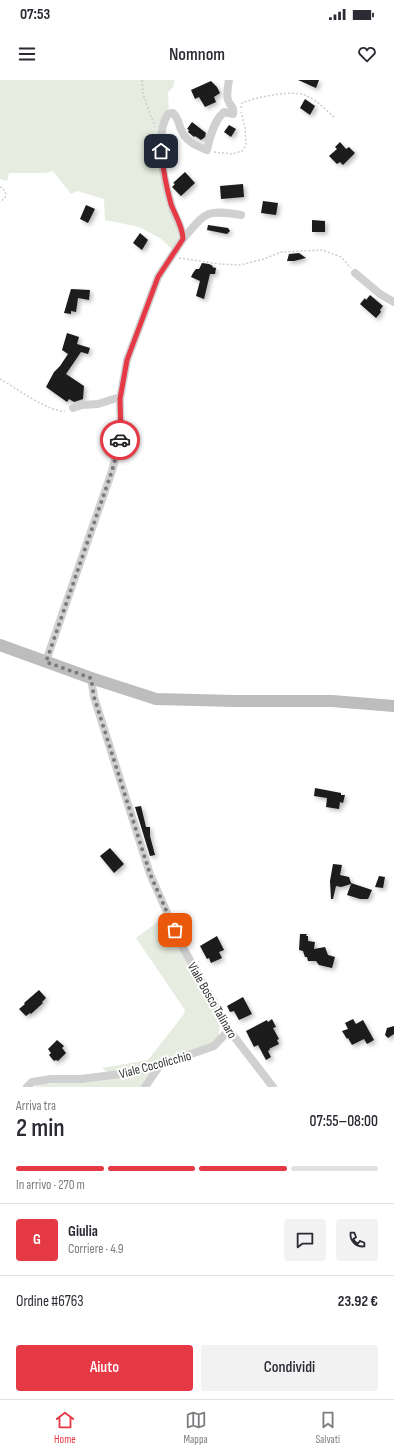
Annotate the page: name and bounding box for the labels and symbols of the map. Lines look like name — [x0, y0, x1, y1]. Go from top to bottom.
pin — [144, 134, 178, 168]
courier — [100, 420, 140, 460]
pin — [158, 913, 192, 947]
street label: Viale Bosco Talinaro — [184, 959, 240, 1042]
street label: Viale Cocolicchio — [117, 1048, 193, 1082]

